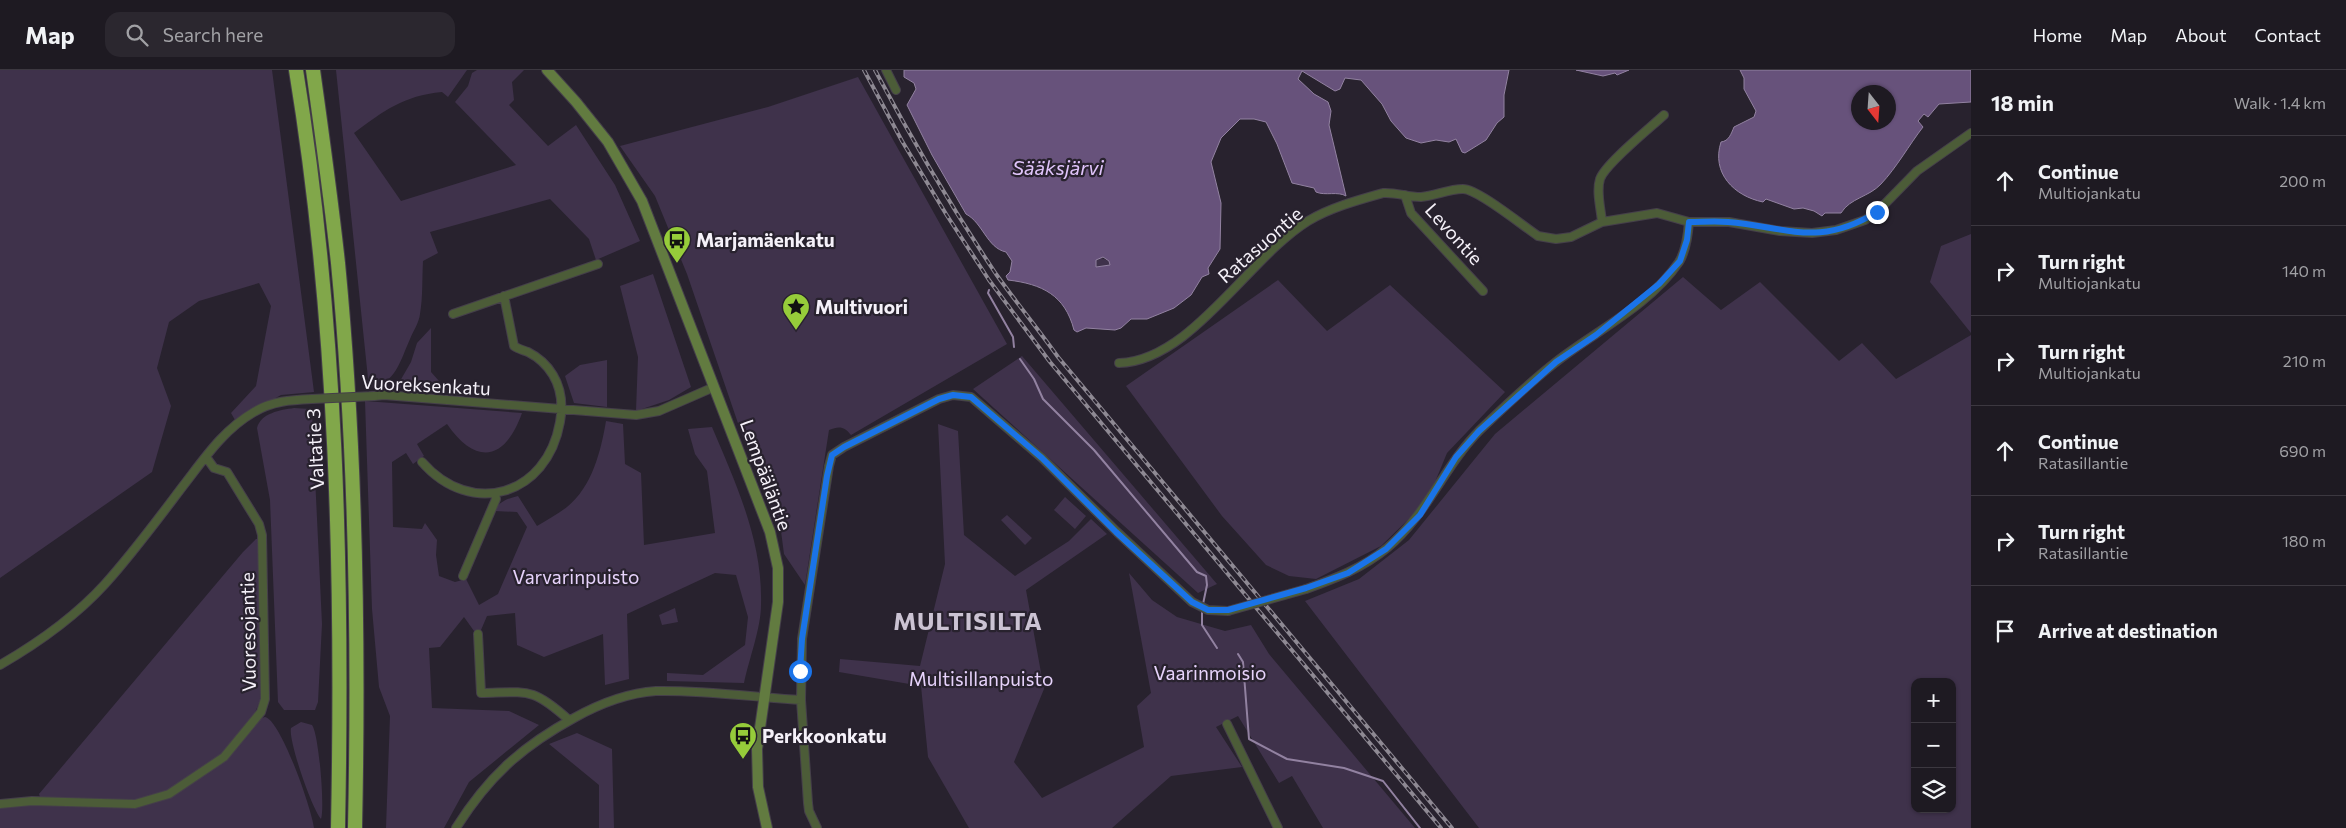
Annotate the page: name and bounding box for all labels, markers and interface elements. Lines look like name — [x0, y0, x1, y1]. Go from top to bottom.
search box — [105, 12, 455, 57]
text: Map — [25, 20, 75, 49]
icon: search — [123, 21, 151, 49]
text: Search here — [163, 23, 263, 46]
text: Home — [2033, 24, 2082, 46]
text: Map — [2110, 24, 2147, 46]
text: About — [2175, 24, 2227, 46]
text: Contact — [2255, 24, 2321, 46]
north arrow — [1851, 85, 1896, 130]
text: 18 min — [1991, 90, 2054, 115]
text: Walk · 1.4 km — [2234, 93, 2326, 112]
water label: Sääksjärvi — [1012, 155, 1104, 179]
text: Continue — [2038, 160, 2118, 183]
icon: ahead — [1991, 167, 2019, 195]
text: 200 m — [2279, 171, 2326, 190]
text: Multiojankatu — [2038, 183, 2141, 202]
street label: Levontie — [1421, 198, 1488, 269]
route end — [1866, 201, 1889, 224]
street label: Ratasuontie — [1213, 202, 1307, 288]
bus stop icon: Marjamäenkatu — [662, 225, 692, 264]
place label: Marjamäenkatu — [696, 228, 835, 251]
text: Turn right — [2038, 250, 2125, 273]
icon: right — [1991, 257, 2019, 285]
text: 140 m — [2282, 261, 2326, 280]
text: Multiojankatu — [2038, 273, 2141, 292]
place icon: Multivuori — [781, 292, 811, 331]
place label: Multivuori — [815, 295, 908, 318]
text: Turn right — [2038, 340, 2125, 363]
icon: right — [1991, 347, 2019, 375]
text: 210 m — [2283, 351, 2326, 370]
text: Multiojankatu — [2038, 363, 2141, 382]
street label: Vuoreksenkatu — [361, 370, 491, 399]
street label: Valtatie 3 — [301, 408, 328, 490]
street label: Lempääläntie — [736, 416, 797, 534]
text: Continue — [2038, 430, 2118, 453]
icon: ahead — [1991, 437, 2019, 465]
text: 690 m — [2279, 441, 2326, 460]
text: Ratasillantie — [2038, 453, 2128, 472]
text: Turn right — [2038, 520, 2125, 543]
icon: right — [1991, 527, 2019, 555]
text: 180 m — [2282, 531, 2326, 550]
text: Ratasillantie — [2038, 543, 2128, 562]
park label: Varvarinpuisto — [513, 565, 639, 588]
street label: Vuoresojantie — [235, 572, 260, 692]
district label: MULTISILTA — [893, 606, 1043, 635]
icon: arrive — [1991, 617, 2019, 645]
text: Arrive at destination — [2038, 619, 2218, 642]
route start — [789, 660, 812, 683]
park label: Vaarinmoisio — [1154, 661, 1266, 684]
park label: Multisillanpuisto — [909, 667, 1053, 690]
map controls — [1911, 678, 1956, 813]
button: + — [1911, 678, 1956, 723]
bus stop icon: Perkkoonkatu — [728, 721, 758, 760]
button: − — [1911, 723, 1956, 768]
place label: Perkkoonkatu — [762, 724, 887, 747]
button: layers — [1911, 768, 1956, 813]

